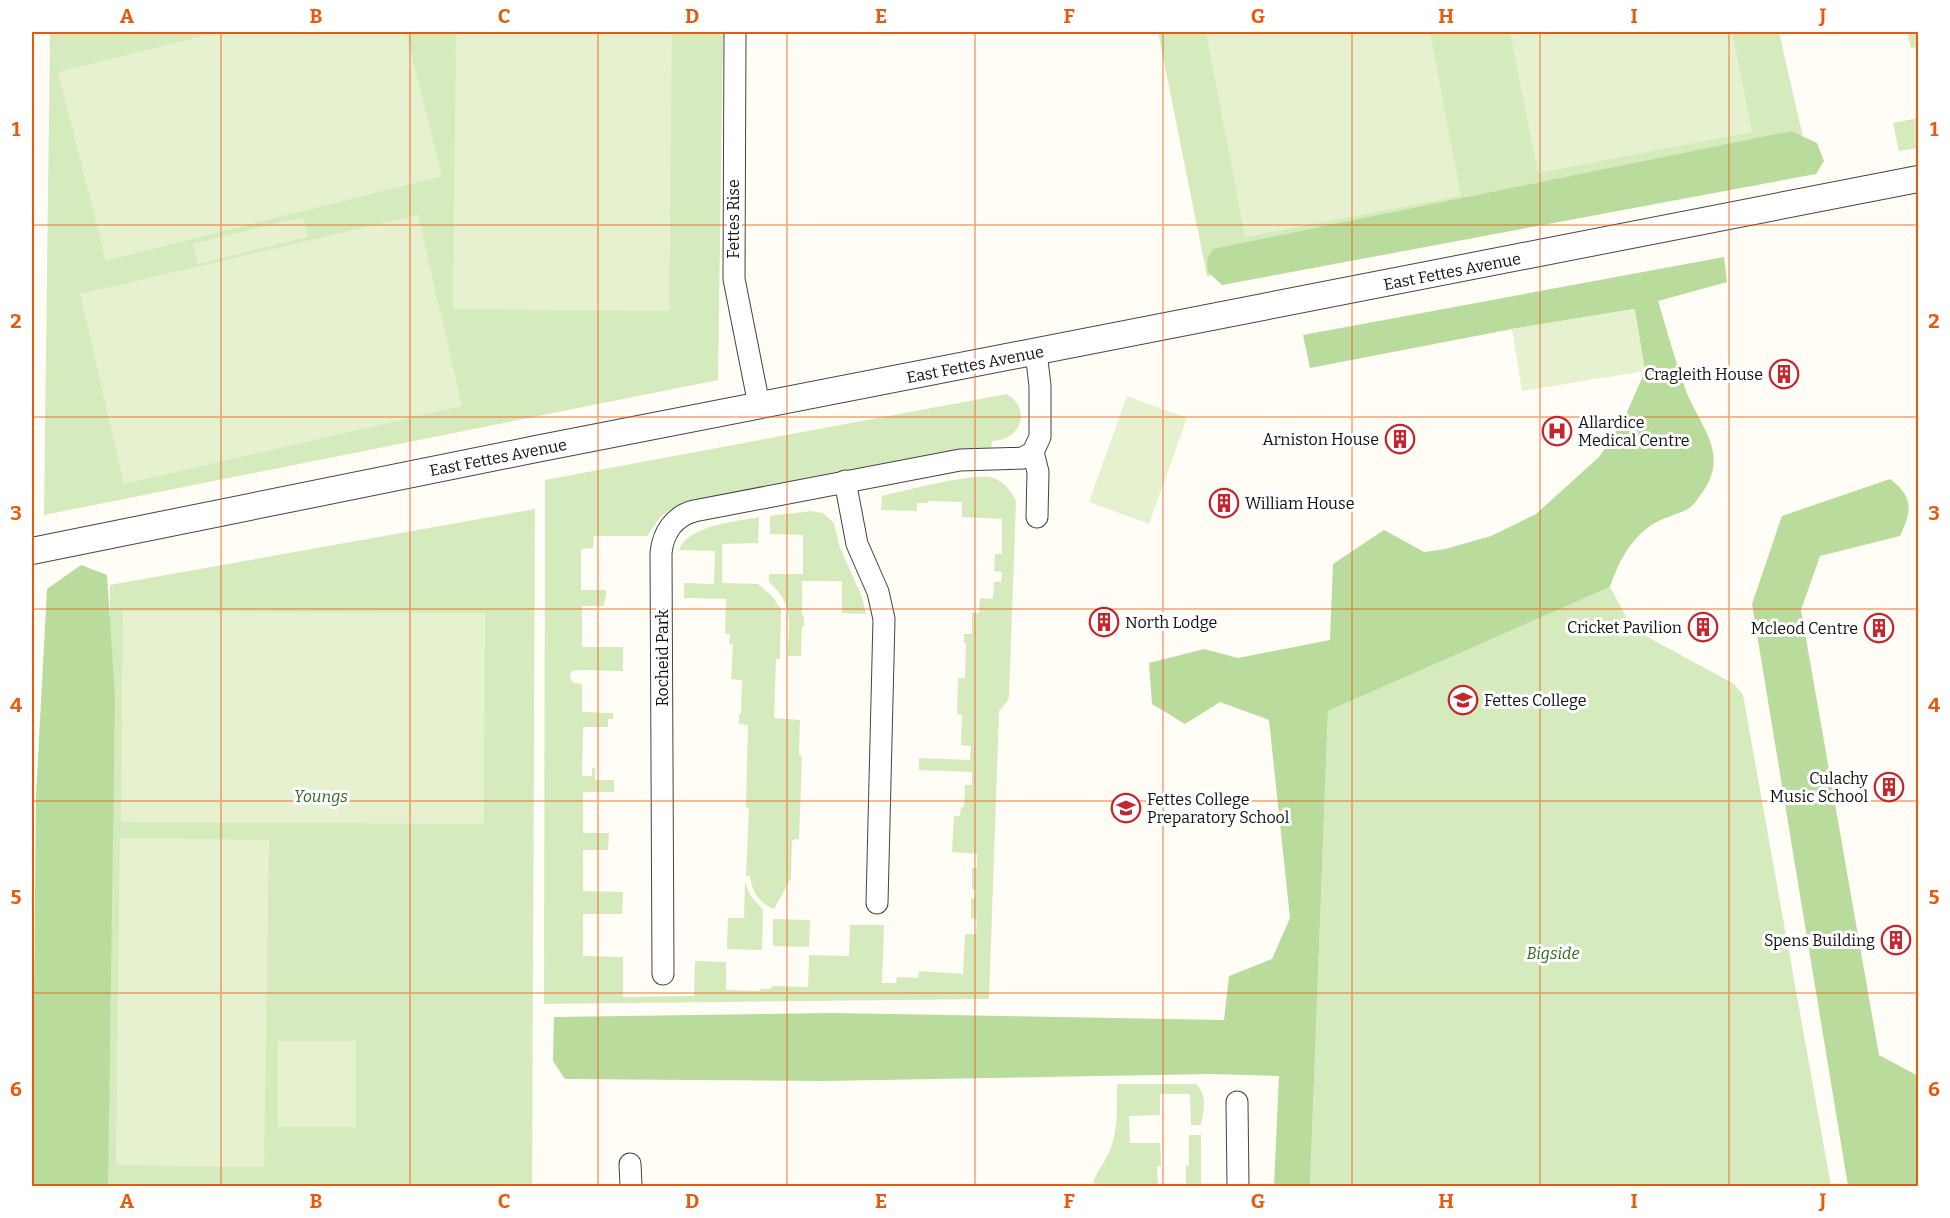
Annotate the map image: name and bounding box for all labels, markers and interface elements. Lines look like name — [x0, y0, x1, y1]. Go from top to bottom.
text: A — [120, 4, 135, 28]
text: B — [310, 4, 323, 28]
text: C — [498, 4, 510, 28]
text: D — [685, 4, 699, 28]
text: E — [875, 4, 887, 28]
text: F — [1063, 4, 1075, 28]
text: G — [1251, 4, 1265, 28]
text: H — [1438, 4, 1454, 28]
text: I — [1630, 4, 1638, 28]
text: J — [1819, 4, 1827, 28]
text: 1 — [12, 117, 21, 141]
text: 1 — [1930, 117, 1939, 141]
street label: Fettes Rise — [724, 179, 743, 259]
street label: East Fettes Avenue — [1382, 249, 1522, 294]
text: 2 — [10, 309, 22, 333]
text: 2 — [1928, 309, 1940, 333]
street label: East Fettes Avenue — [905, 342, 1045, 387]
building icon: Cragleith House — [1768, 358, 1800, 390]
place label: Cragleith House — [1644, 365, 1763, 384]
place label: Allardice Medical Centre — [1578, 413, 1689, 450]
hospital icon: Allardice Medical Centre — [1541, 415, 1573, 447]
building icon: Arniston House — [1384, 423, 1416, 455]
place label: Arniston House — [1262, 430, 1379, 449]
street label: East Fettes Avenue — [428, 435, 568, 480]
building icon: William House — [1208, 487, 1240, 519]
place label: William House — [1245, 494, 1354, 513]
text: 3 — [10, 501, 22, 525]
text: 3 — [1928, 501, 1940, 525]
building icon: North Lodge — [1088, 606, 1120, 638]
street label: Rocheid Park — [653, 609, 672, 707]
building icon: Cricket Pavilion — [1687, 611, 1719, 643]
building icon: Mcleod Centre — [1863, 612, 1895, 644]
place label: North Lodge — [1125, 613, 1217, 632]
place label: Cricket Pavilion — [1567, 618, 1682, 637]
place label: Mcleod Centre — [1751, 619, 1858, 638]
school or university icon: Fettes College — [1447, 684, 1479, 716]
place label: Fettes College — [1484, 691, 1587, 710]
text: 4 — [10, 693, 22, 717]
text: 4 — [1928, 693, 1940, 717]
place label: Culachy Music School — [1770, 769, 1869, 806]
building icon: Culachy Music School — [1873, 771, 1905, 803]
park label: Youngs — [294, 787, 348, 806]
place label: Fettes College Preparatory School — [1147, 790, 1290, 827]
school or university icon: Fettes College Preparatory School — [1110, 792, 1142, 824]
text: 5 — [11, 885, 22, 909]
text: 5 — [1929, 885, 1940, 909]
building icon: Spens Building — [1880, 924, 1912, 956]
place label: Spens Building — [1764, 931, 1875, 950]
park label: Bigside — [1526, 944, 1580, 963]
text: 6 — [10, 1077, 22, 1101]
text: 6 — [1928, 1077, 1940, 1101]
text: A — [120, 1189, 135, 1213]
text: B — [310, 1189, 323, 1213]
text: C — [498, 1189, 510, 1213]
text: D — [685, 1189, 699, 1213]
text: E — [875, 1189, 887, 1213]
text: F — [1063, 1189, 1075, 1213]
text: G — [1251, 1189, 1265, 1213]
text: H — [1438, 1189, 1454, 1213]
text: I — [1630, 1189, 1638, 1213]
text: J — [1819, 1189, 1827, 1213]

